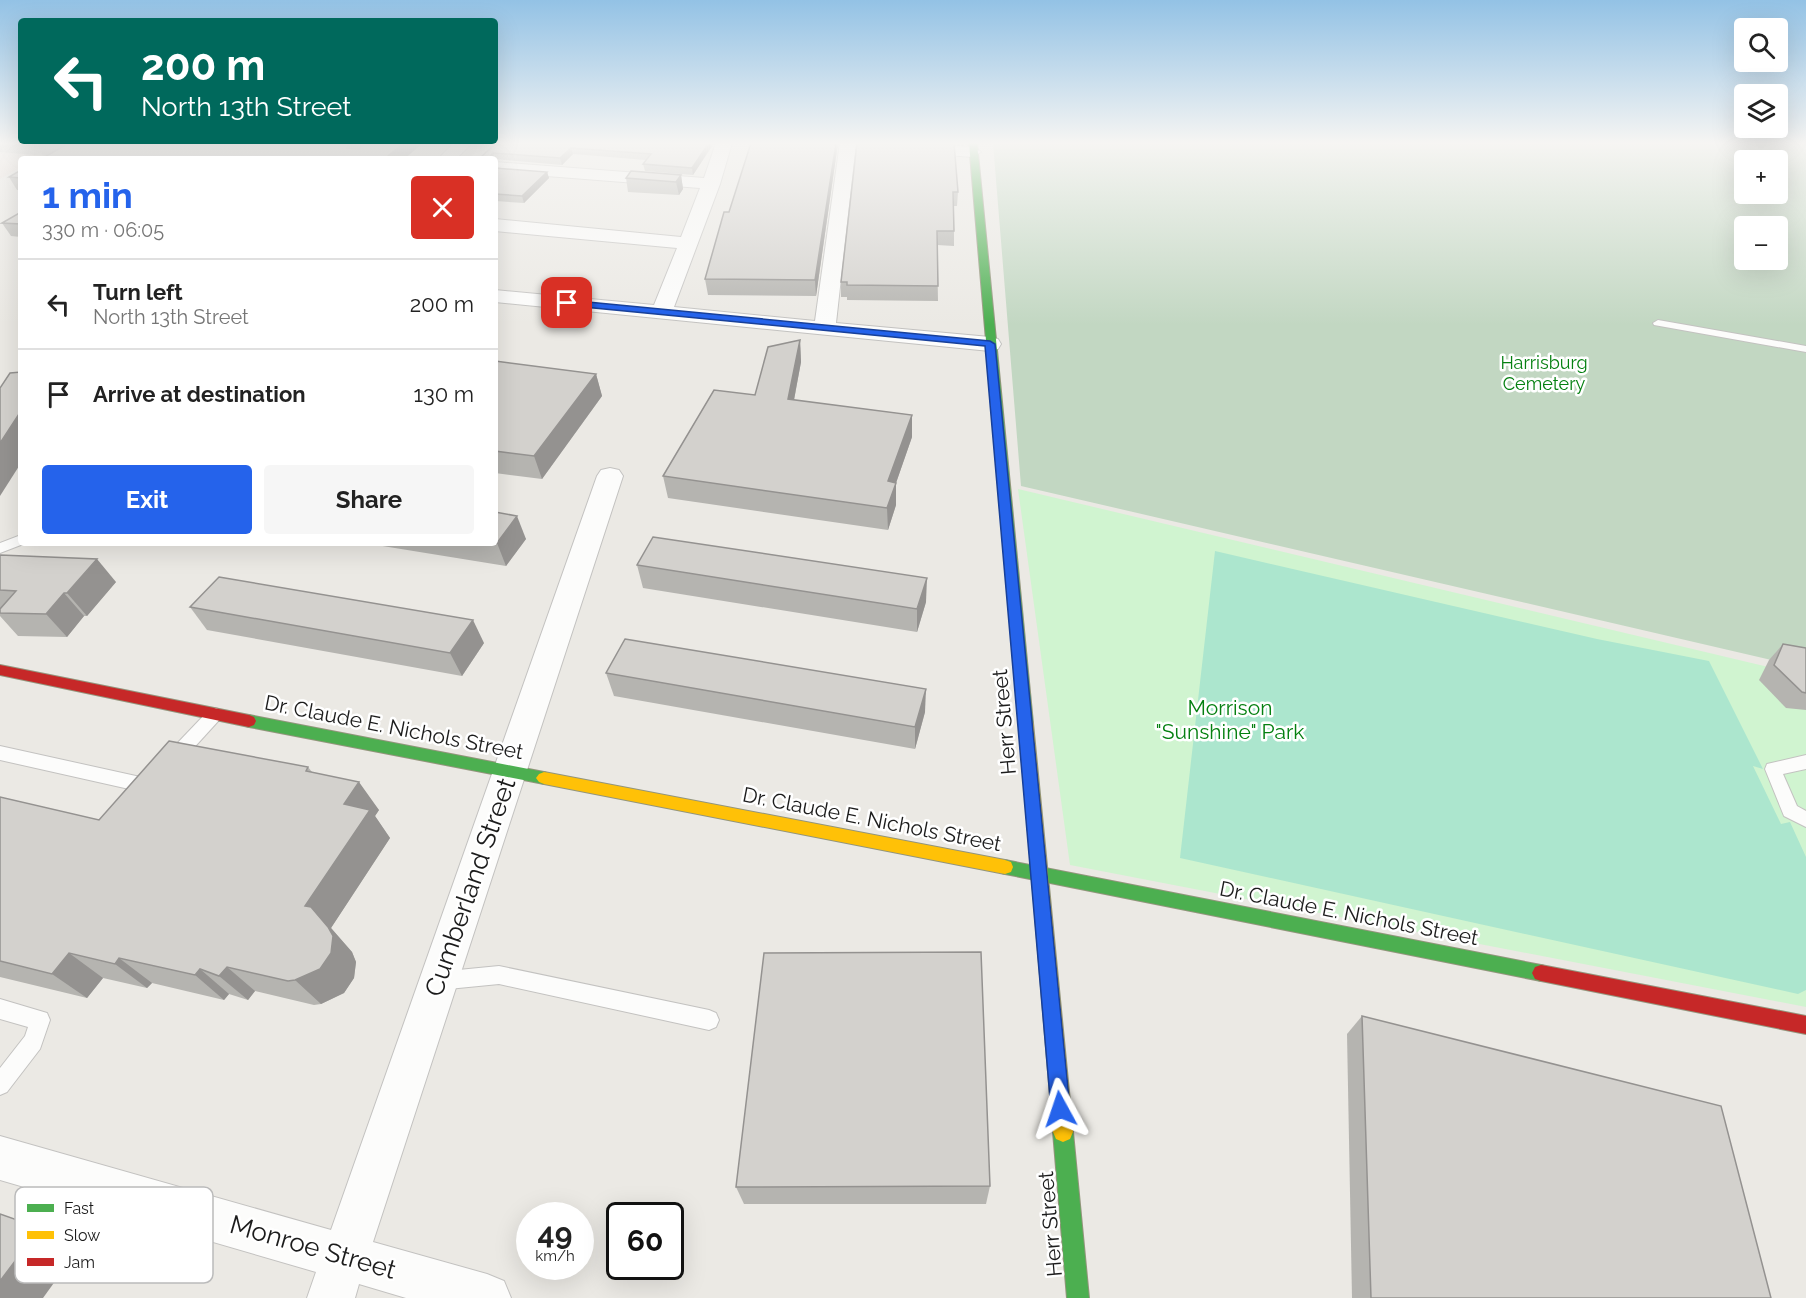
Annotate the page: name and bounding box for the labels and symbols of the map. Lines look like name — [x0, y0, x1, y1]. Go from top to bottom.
pin — [541, 277, 592, 328]
park label: Harrisburg Cemetery — [1500, 352, 1588, 394]
street label: Herr Street — [987, 668, 1021, 776]
street label: Dr. Claude E. Nichols Street — [263, 690, 525, 764]
park label: Morrison "Sunshine" Park — [1156, 695, 1304, 744]
street label: Cumberland Street — [419, 774, 522, 1000]
street label: Dr. Claude E. Nichols Street — [741, 782, 1003, 856]
street label: Dr. Claude E. Nichols Street — [1218, 876, 1480, 950]
position arrow — [1028, 1077, 1092, 1141]
street label: Herr Street — [1033, 1170, 1067, 1278]
legend — [15, 1187, 213, 1283]
text: Fast — [64, 1199, 95, 1218]
speed limit sign: 60 — [606, 1202, 684, 1280]
street label: Monroe Street — [226, 1209, 400, 1285]
text: Slow — [64, 1226, 100, 1245]
text: Jam — [64, 1253, 95, 1272]

